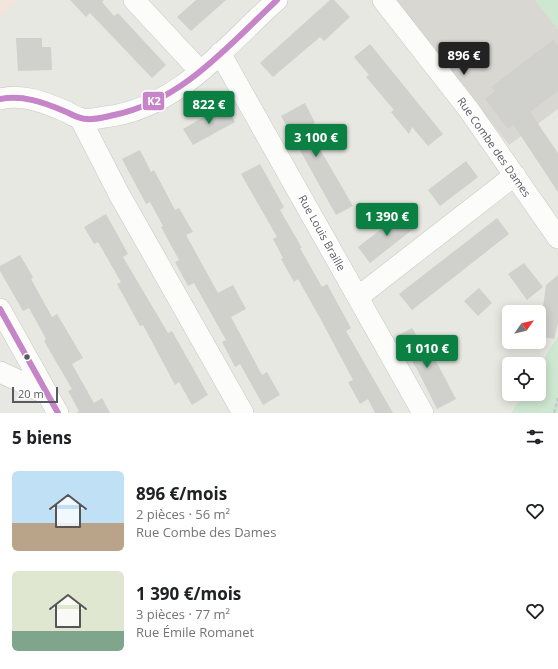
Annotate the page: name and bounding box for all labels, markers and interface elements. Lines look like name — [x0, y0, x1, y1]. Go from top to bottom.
pin: 896 € — [436, 42, 492, 76]
text: 896 € — [447, 46, 481, 64]
line badge: K2 — [142, 91, 165, 111]
pin: 822 € — [181, 91, 237, 125]
text: K2 — [147, 93, 161, 108]
street label: Rue Combe des Dames — [454, 94, 535, 200]
text: 822 € — [192, 95, 226, 113]
pin: 3 100 € — [279, 124, 353, 158]
text: 3 100 € — [294, 128, 338, 146]
street label: Rue Louis Braille — [295, 192, 350, 273]
pin: 1 390 € — [350, 203, 424, 237]
text: 1 390 € — [365, 207, 409, 225]
north arrow — [502, 305, 546, 349]
map controls — [502, 305, 546, 401]
pin: 1 010 € — [390, 335, 464, 369]
text: 1 010 € — [405, 339, 449, 357]
unlabelled marker — [22, 352, 32, 362]
button: locate — [502, 357, 546, 401]
scale bar — [12, 385, 58, 404]
text: 20 m — [18, 386, 44, 401]
text: 5 biens — [12, 426, 72, 449]
icon: filters — [524, 426, 546, 448]
text: 896 €/mois — [136, 482, 227, 505]
icon: home — [44, 487, 92, 535]
icon: heart — [524, 500, 546, 522]
text: 2 pièces · 56 m² — [136, 505, 230, 523]
text: Rue Combe des Dames — [136, 523, 276, 541]
text: 1 390 €/mois — [136, 582, 241, 605]
icon: home — [44, 587, 92, 635]
icon: heart — [524, 600, 546, 622]
text: 3 pièces · 77 m² — [136, 605, 230, 623]
text: Rue Émile Romanet — [136, 623, 254, 641]

